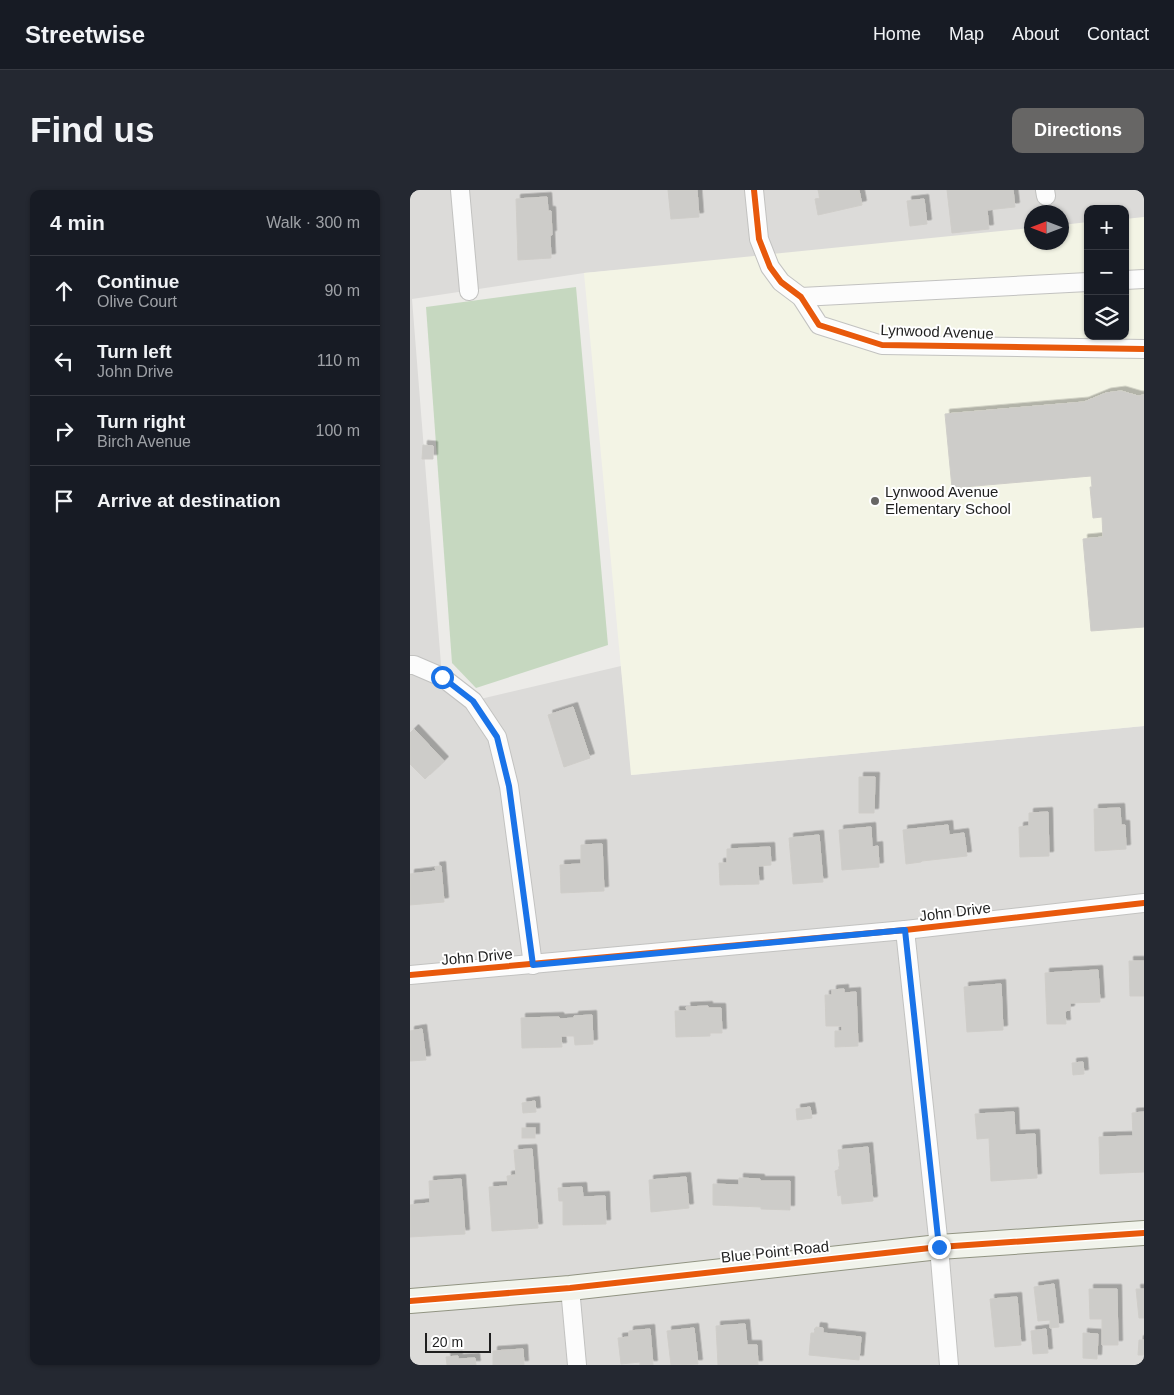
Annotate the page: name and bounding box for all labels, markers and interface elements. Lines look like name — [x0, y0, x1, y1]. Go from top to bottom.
text: Streetwise — [25, 21, 145, 48]
text: Home — [873, 24, 921, 44]
text: Map — [949, 24, 984, 44]
text: About — [1012, 24, 1059, 44]
text: Contact — [1087, 24, 1149, 44]
button: Directions — [1012, 108, 1144, 153]
text: Find us — [30, 110, 154, 149]
north arrow — [1024, 205, 1069, 250]
map controls — [1084, 205, 1129, 340]
button: + — [1084, 205, 1129, 250]
text: 4 min — [50, 211, 105, 234]
text: Walk · 300 m — [266, 214, 360, 231]
button: − — [1084, 250, 1129, 295]
text: Continue — [97, 271, 179, 292]
icon: ahead — [50, 277, 78, 305]
text: 90 m — [324, 282, 360, 299]
text: Olive Court — [97, 293, 177, 310]
button: layers — [1084, 295, 1129, 340]
street label: Lynwood Avenue — [880, 321, 994, 342]
text: Turn left — [97, 341, 172, 362]
icon: left — [50, 347, 78, 375]
text: 110 m — [317, 352, 360, 369]
text: John Drive — [97, 363, 173, 380]
text: Turn right — [97, 411, 185, 432]
icon: right — [50, 417, 78, 445]
text: 100 m — [316, 422, 360, 439]
text: Birch Avenue — [97, 433, 191, 450]
place label: Lynwood Avenue Elementary School — [885, 483, 1011, 517]
icon: arrive — [50, 487, 78, 515]
text: Arrive at destination — [97, 490, 281, 511]
marker: Lynwood Avenue Elementary School — [869, 495, 881, 507]
route start — [431, 666, 454, 689]
street label: John Drive — [918, 899, 992, 924]
street label: John Drive — [441, 945, 513, 968]
route end — [928, 1236, 951, 1259]
street label: Blue Point Road — [720, 1237, 830, 1266]
scale bar — [425, 1330, 491, 1353]
text: 20 m — [432, 1334, 463, 1350]

